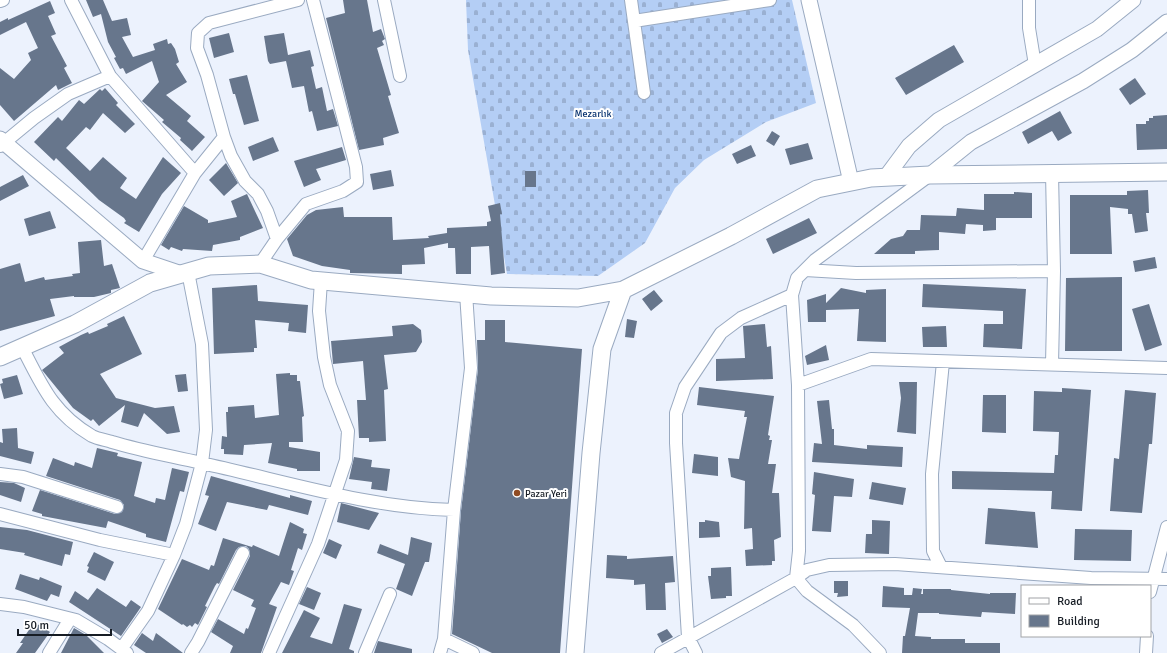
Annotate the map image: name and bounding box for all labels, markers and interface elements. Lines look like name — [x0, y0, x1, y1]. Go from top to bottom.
park label: Mezarlık — [575, 108, 611, 120]
marker: Pazar Yeri — [512, 488, 522, 498]
place label: Pazar Yeri — [525, 488, 567, 500]
legend — [1021, 585, 1151, 637]
text: Road — [1057, 594, 1083, 609]
scale bar — [18, 611, 111, 637]
text: Building — [1057, 614, 1100, 629]
text: 50 m — [24, 618, 49, 633]

